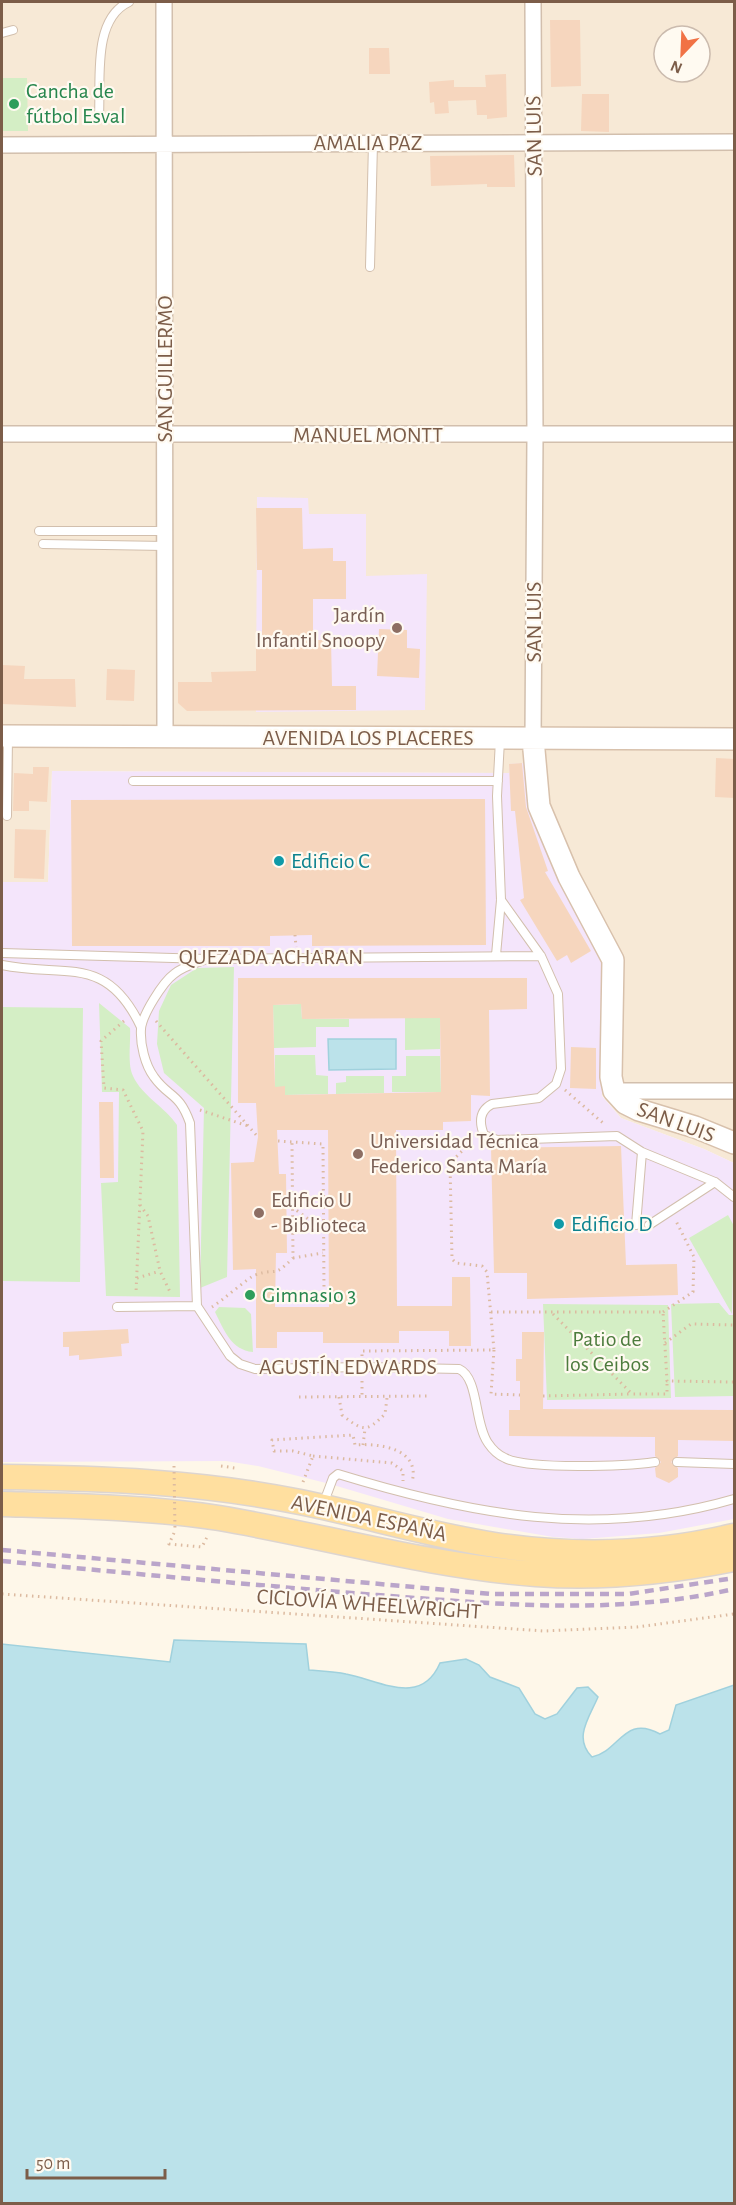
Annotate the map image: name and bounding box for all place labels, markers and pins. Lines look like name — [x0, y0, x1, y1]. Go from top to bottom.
place label: Cancha de fútbol Esval — [26, 80, 125, 127]
marker: Cancha de fútbol Esval — [7, 97, 21, 111]
place label: Jardín Infantil Snoopy — [256, 604, 386, 651]
marker: Jardín Infantil Snoopy — [390, 621, 404, 635]
place label: Edificio C — [291, 850, 370, 872]
marker: Edificio C — [272, 854, 286, 868]
place label: Universidad Técnica Federico Santa María — [370, 1130, 548, 1177]
marker: Universidad Técnica Federico Santa María — [351, 1147, 365, 1161]
place label: Edificio U - Biblioteca — [271, 1189, 367, 1236]
marker: Edificio U - Biblioteca — [252, 1206, 266, 1220]
place label: Edificio D — [571, 1213, 652, 1235]
marker: Edificio D — [552, 1217, 566, 1231]
place label: Gimnasio 3 — [262, 1284, 356, 1306]
marker: Gimnasio 3 — [243, 1288, 257, 1302]

